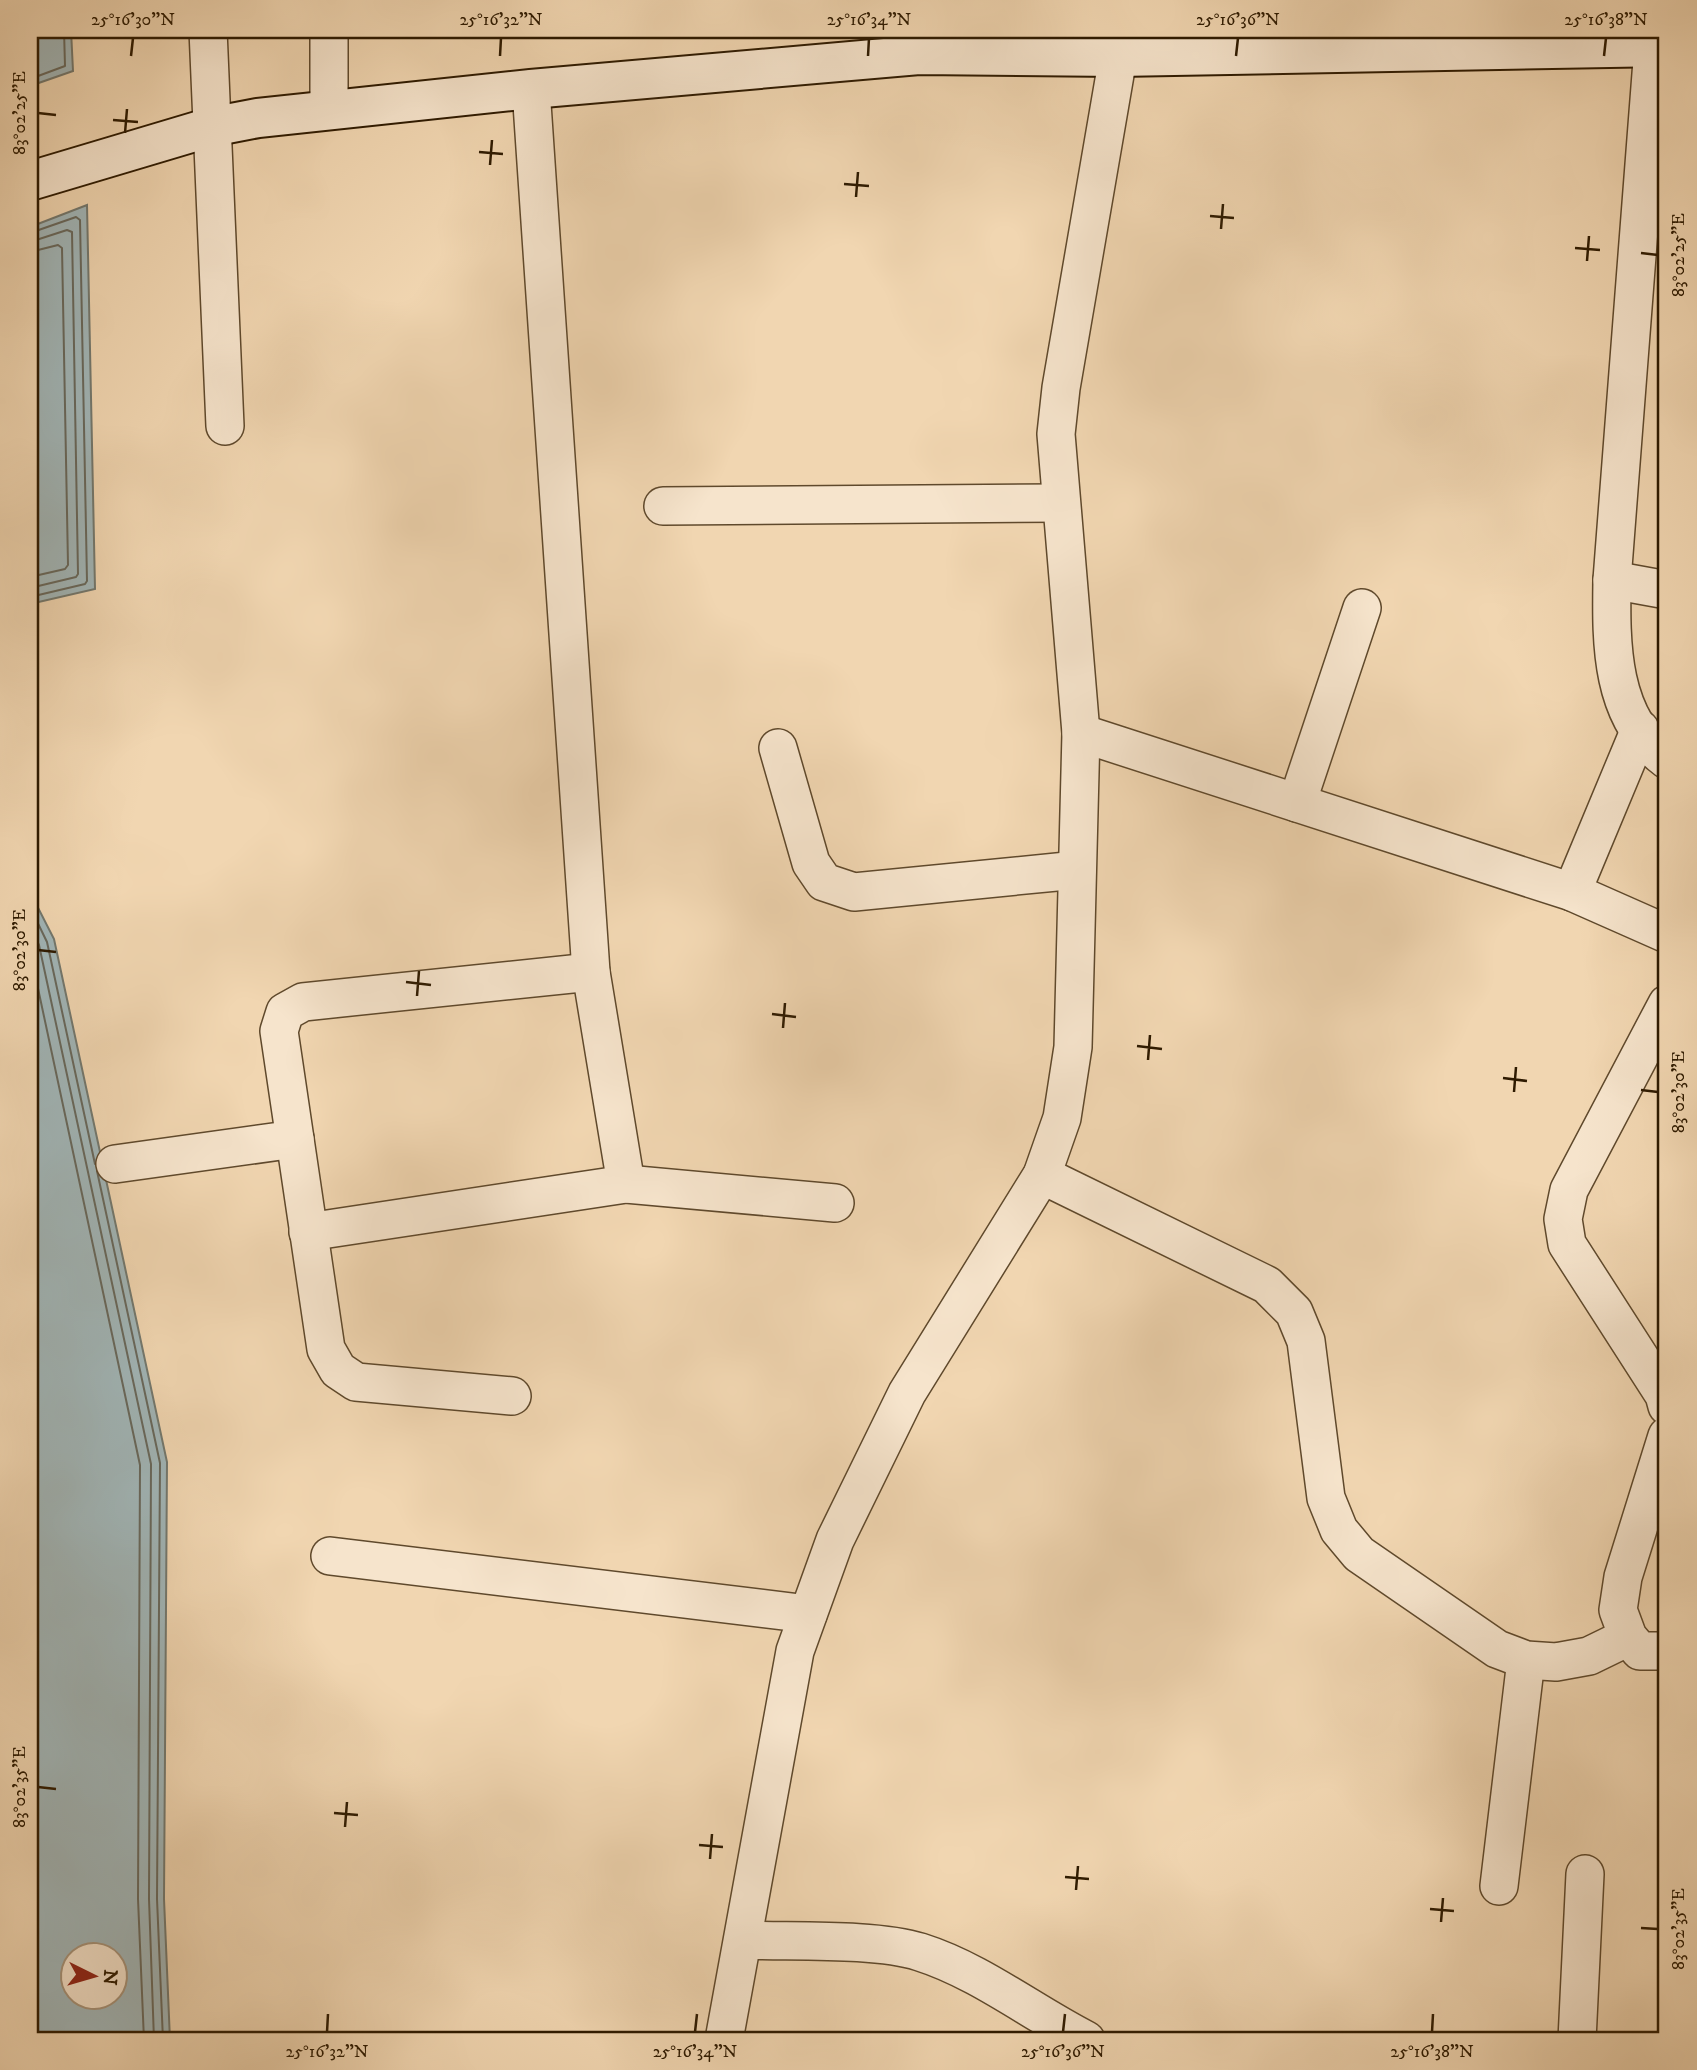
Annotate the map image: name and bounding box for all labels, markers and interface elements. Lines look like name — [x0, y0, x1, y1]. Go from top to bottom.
text: 25°16'30"N — [91, 9, 175, 31]
text: 25°16'32"N — [459, 9, 543, 31]
text: 25°16'34"N — [827, 9, 912, 31]
text: 25°16'36"N — [1196, 9, 1280, 31]
text: 25°16'38"N — [1564, 9, 1648, 31]
text: 83°02'25"E — [9, 71, 31, 155]
text: 83°02'25"E — [1668, 213, 1690, 297]
text: 83°02'30"E — [9, 908, 31, 991]
text: 83°02'30"E — [1668, 1050, 1690, 1133]
text: 83°02'35"E — [9, 1746, 31, 1828]
text: 83°02'35"E — [1668, 1888, 1690, 1970]
north arrow — [60, 1940, 130, 2010]
text: N — [97, 1969, 122, 1987]
text: 25°16'32"N — [285, 2041, 369, 2063]
text: 25°16'34"N — [653, 2041, 738, 2063]
text: 25°16'36"N — [1021, 2041, 1105, 2063]
text: 25°16'38"N — [1390, 2041, 1474, 2063]

